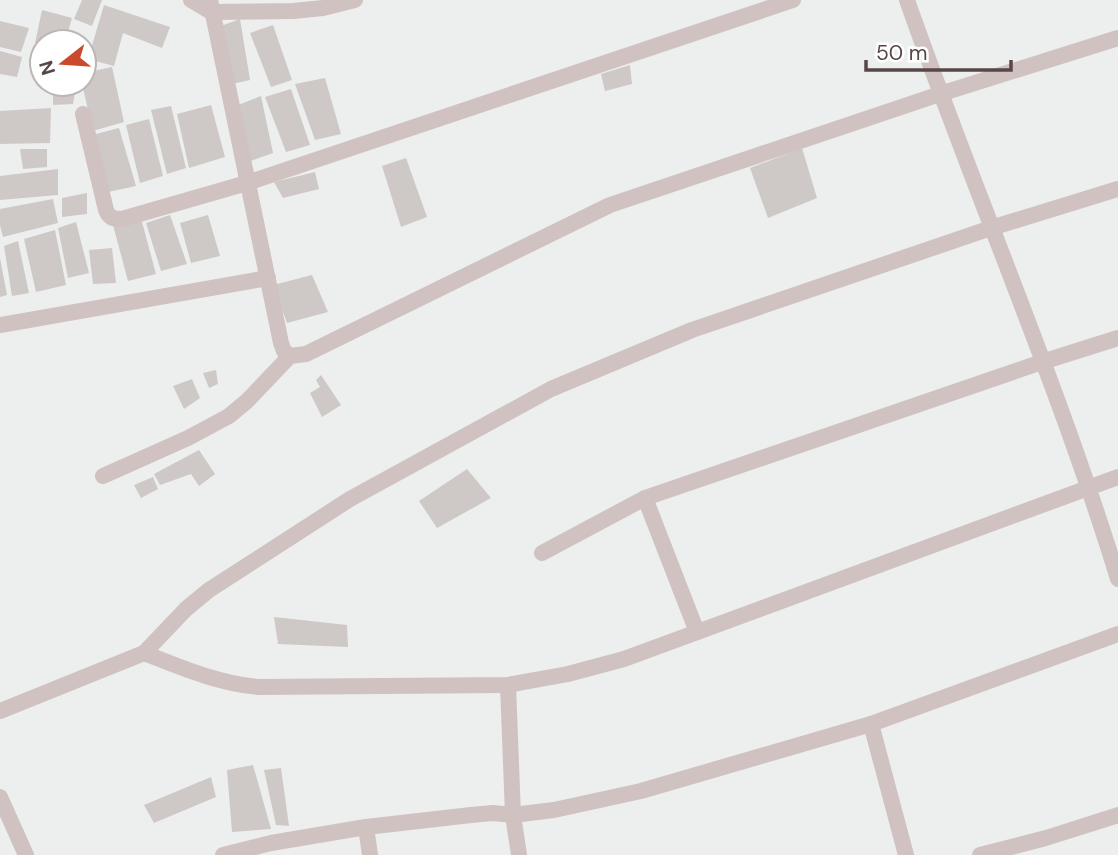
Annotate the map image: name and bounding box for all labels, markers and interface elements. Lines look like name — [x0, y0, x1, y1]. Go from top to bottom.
north arrow — [28, 28, 98, 98]
scale bar — [866, 28, 1011, 72]
text: 50 m — [876, 39, 927, 67]
text: N — [33, 58, 61, 78]

